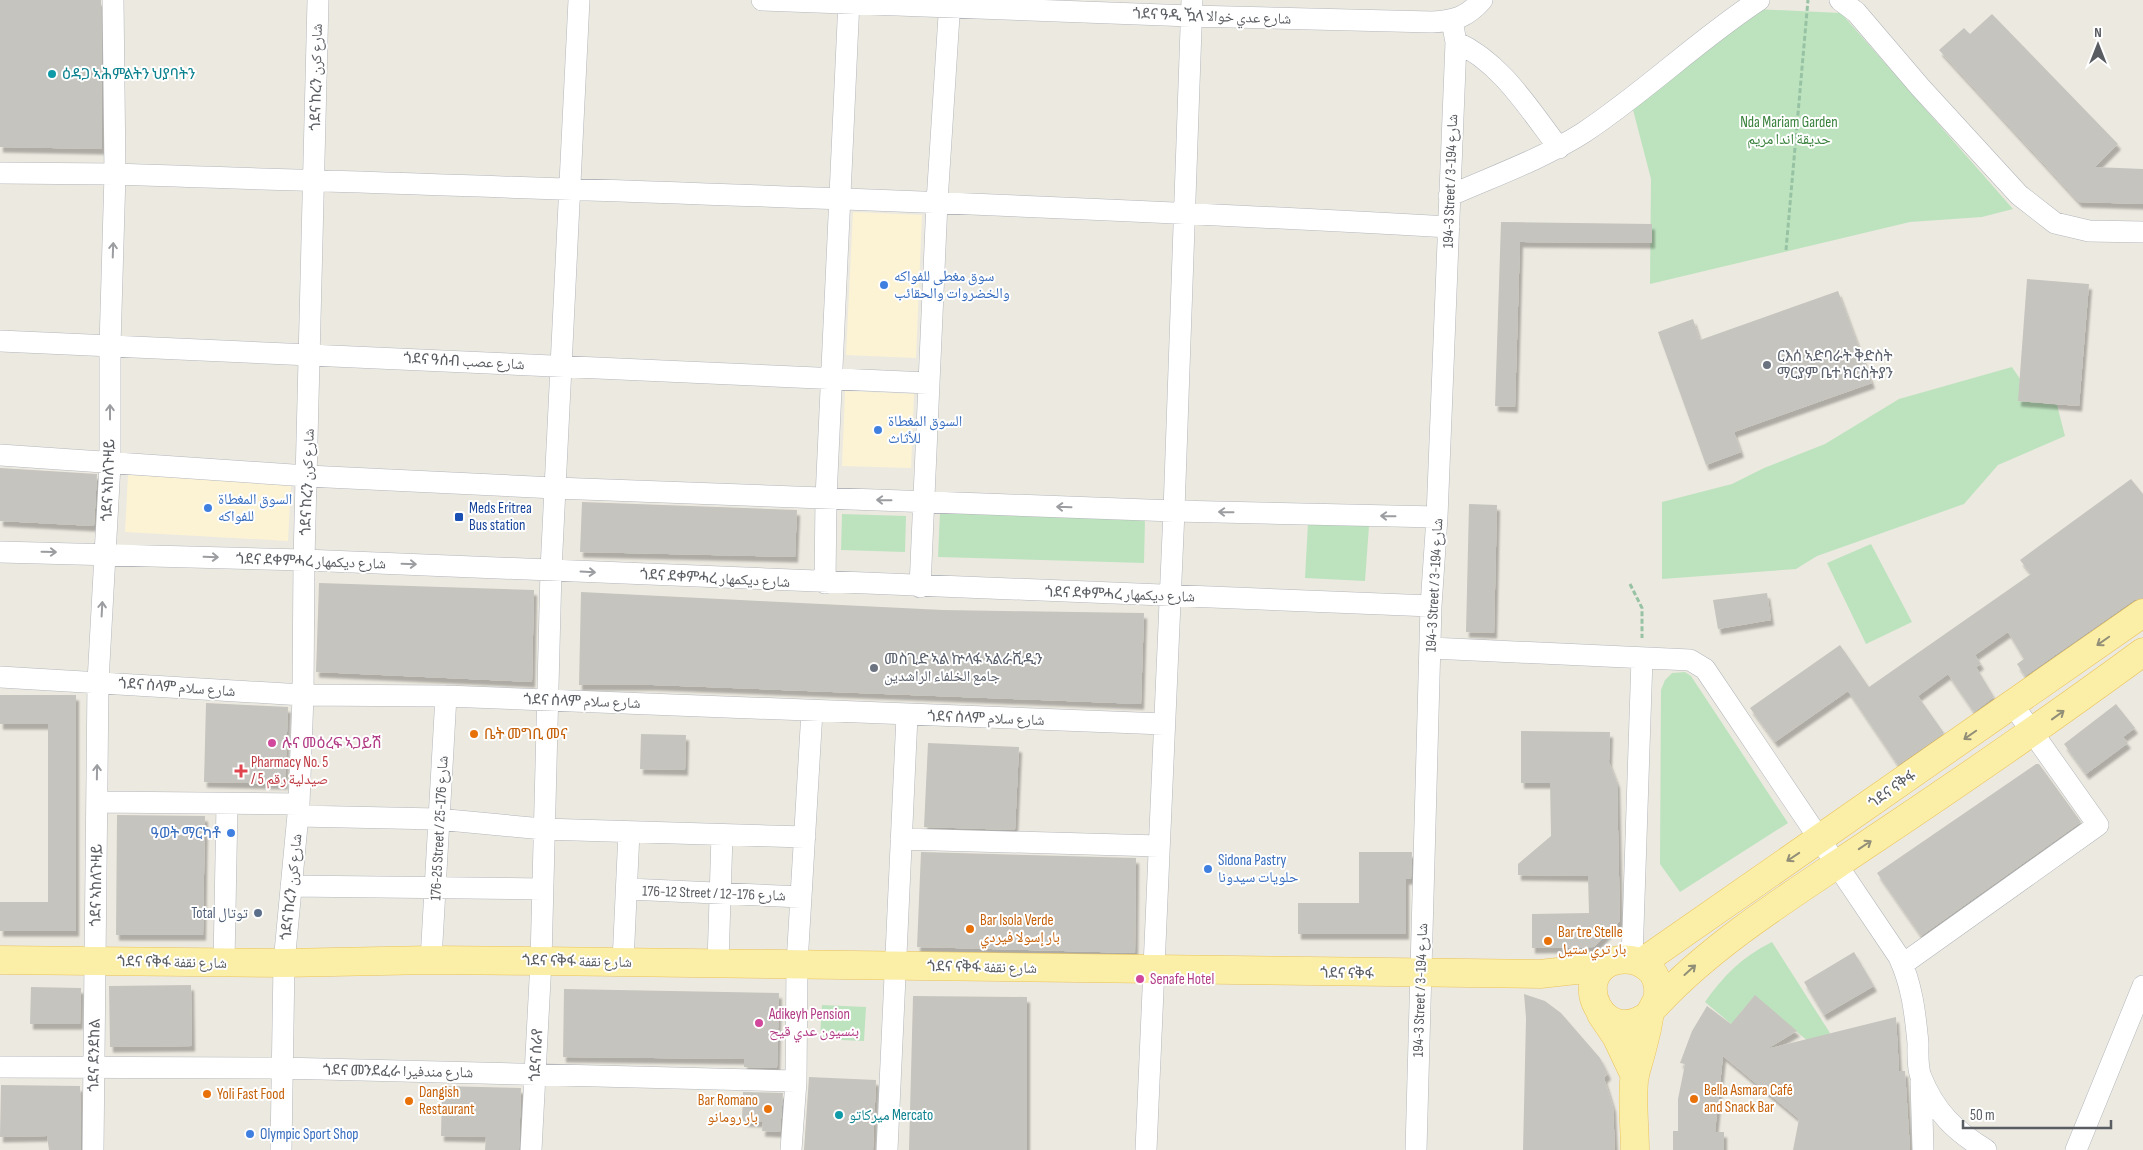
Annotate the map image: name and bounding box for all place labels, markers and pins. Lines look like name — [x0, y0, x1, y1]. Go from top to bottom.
place label: ዕዳጋ ኣሕምልትን ህያባትን — [62, 65, 195, 84]
marker: ዕዳጋ ኣሕምልትን ህያባትን — [46, 68, 58, 80]
place label: سوق مغطى للفواكه والخضروات والحقائب — [894, 267, 1010, 303]
marker: سوق مغطى للفواكه والخضروات والحقائب — [878, 279, 890, 291]
place label: ርእሰ ኣድባራት ቅድስት ማርያም ቤተ ክርስትያን — [1777, 347, 1893, 383]
marker: ርእሰ ኣድባራት ቅድስት ማርያም ቤተ ክርስትያን — [1761, 359, 1773, 371]
place label: السوق المغطاة للأثاث — [888, 412, 962, 448]
marker: السوق المغطاة للأثاث — [872, 424, 884, 436]
place label: السوق المغطاة للفواكه — [218, 490, 292, 526]
place label: Meds Eritrea Bus station — [469, 499, 532, 535]
marker: السوق المغطاة للفواكه — [202, 502, 214, 514]
marker: Meds Eritrea Bus station — [453, 511, 465, 523]
place label: መስጊድ ኣል ኵላፋ ኣልራሺዲን جامع الخلفاء الراشدين — [884, 650, 1043, 686]
marker: መስጊድ ኣል ኵላፋ ኣልራሺዲን جامع الخلفاء الراشدين — [868, 662, 880, 674]
place label: ቤት መግቢ መና — [484, 725, 568, 744]
marker: ቤት መግቢ መና — [468, 728, 480, 740]
place label: ሉና መዕረፍ ኣጋይሽ — [282, 734, 382, 753]
marker: ሉና መዕረፍ ኣጋይሽ — [266, 737, 278, 749]
place label: Pharmacy No. 5 / صيدلية رقم 5 — [251, 753, 328, 789]
marker: Pharmacy No. 5 / صيدلية رقم 5 — [235, 765, 247, 777]
place label: ዓወት ማርካቶ — [151, 824, 221, 843]
marker: ዓወት ማርካቶ — [225, 827, 237, 839]
place label: Sidona Pastry حلويات سيدونا — [1218, 851, 1299, 887]
marker: Sidona Pastry حلويات سيدونا — [1202, 863, 1214, 875]
place label: Total توتال — [191, 904, 249, 923]
marker: Total توتال — [252, 907, 264, 919]
place label: Bar Isola Verde بار إسولا فيردي — [980, 911, 1060, 949]
marker: Bar Isola Verde بار إسولا فيردي — [964, 923, 976, 935]
place label: Bar tre Stelle بار تري ستيل — [1558, 923, 1627, 961]
marker: Bar tre Stelle بار تري ستيل — [1542, 935, 1554, 947]
place label: Senafe Hotel — [1150, 970, 1214, 989]
marker: Senafe Hotel — [1134, 973, 1146, 985]
place label: Adikeyh Pension بنسيون عدي قيح — [768, 1005, 859, 1043]
marker: Adikeyh Pension بنسيون عدي قيح — [753, 1017, 765, 1029]
place label: Bella Asmara Café and Snack Bar — [1704, 1081, 1793, 1117]
place label: Dangish Restaurant — [419, 1083, 475, 1119]
place label: Yoli Fast Food — [217, 1085, 285, 1104]
marker: Yoli Fast Food — [201, 1088, 213, 1100]
place label: Bar Romano بار رومانو — [698, 1091, 758, 1127]
marker: Bella Asmara Café and Snack Bar — [1688, 1093, 1700, 1105]
marker: Dangish Restaurant — [403, 1095, 415, 1107]
marker: Bar Romano بار رومانو — [762, 1103, 774, 1115]
place label: ميركاتو Mercato — [849, 1106, 933, 1125]
marker: ميركاتو Mercato — [833, 1109, 845, 1121]
place label: Olympic Sport Shop — [260, 1125, 359, 1144]
marker: Olympic Sport Shop — [244, 1128, 256, 1140]

